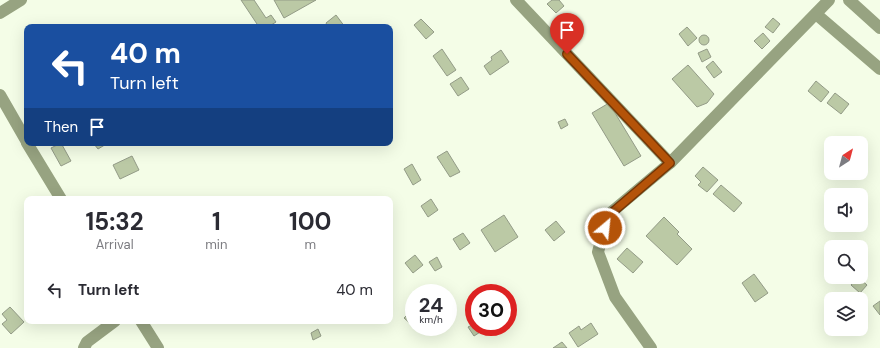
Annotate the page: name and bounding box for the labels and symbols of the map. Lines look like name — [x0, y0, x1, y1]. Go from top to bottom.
pin — [550, 13, 584, 54]
north arrow — [824, 136, 868, 180]
position arrow — [584, 207, 626, 249]
speed limit sign: 30 — [465, 284, 517, 336]

